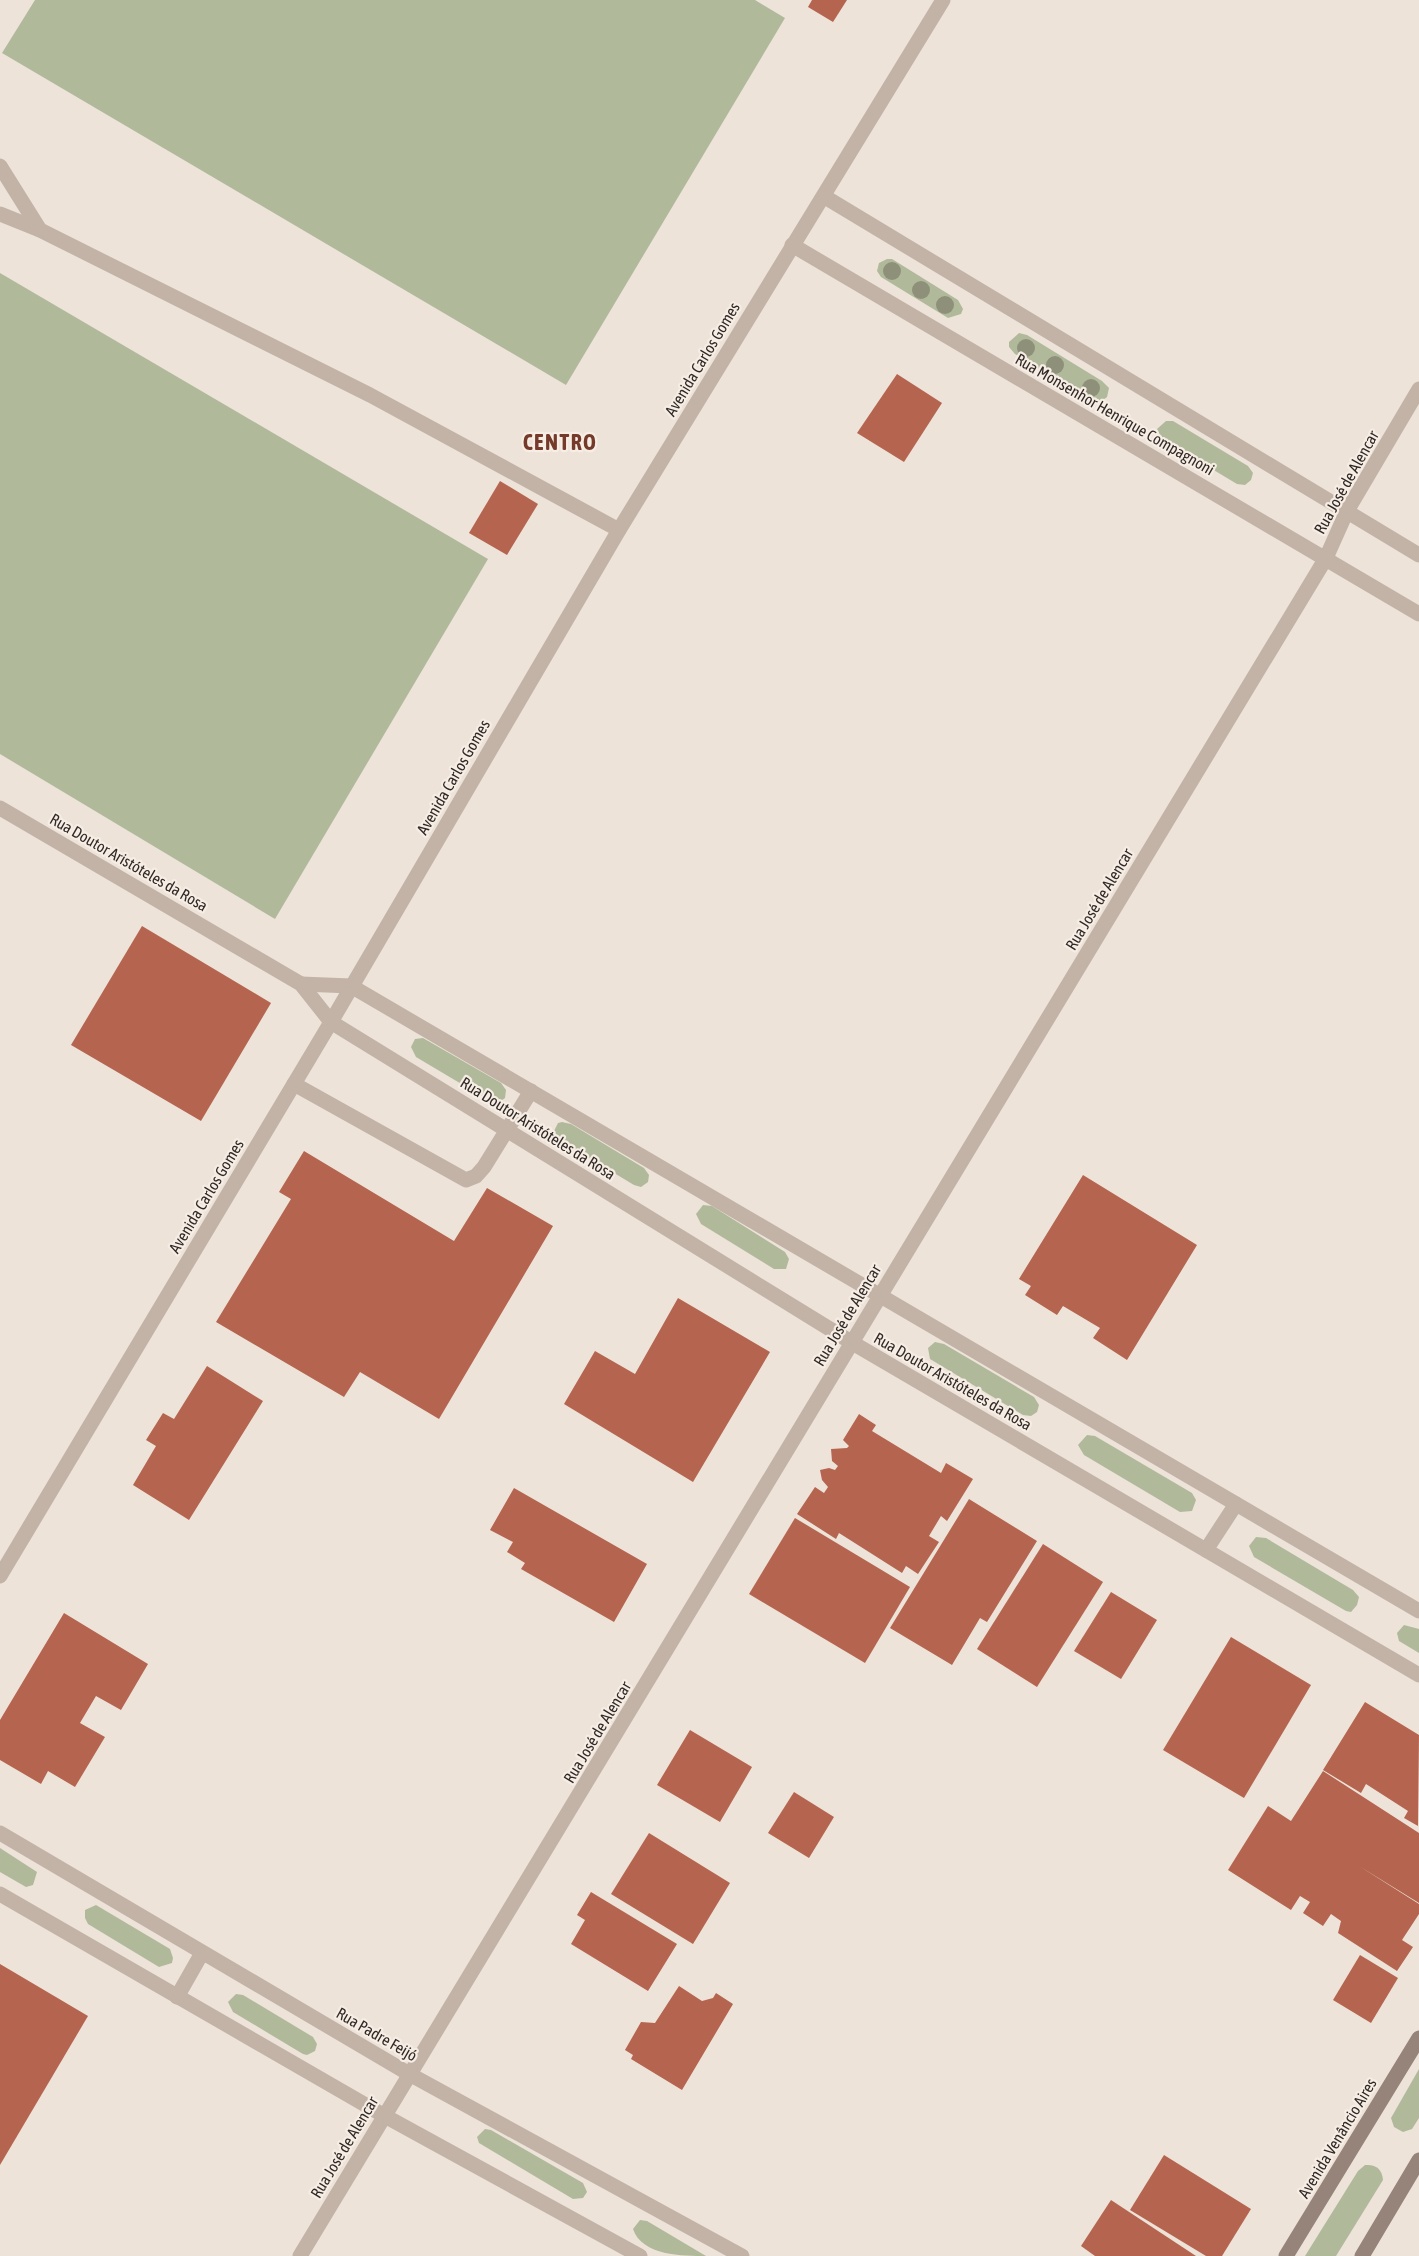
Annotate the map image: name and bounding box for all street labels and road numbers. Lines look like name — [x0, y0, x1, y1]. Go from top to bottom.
street label: Avenida Carlos Gomes — [661, 299, 743, 419]
street label: Rua Monsenhor Henrique Compagnoni — [1012, 350, 1218, 479]
street label: Rua José de Alencar — [1310, 427, 1382, 537]
street label: Avenida Carlos Gomes — [413, 716, 493, 838]
street label: Rua Doutor Aristóteles da Rosa — [47, 809, 211, 915]
street label: Rua José de Alencar — [1062, 845, 1137, 953]
street label: Rua Doutor Aristóteles da Rosa — [457, 1073, 619, 1183]
street label: Avenida Carlos Gomes — [165, 1136, 247, 1256]
street label: Rua José de Alencar — [810, 1261, 885, 1369]
street label: Rua Doutor Aristóteles da Rosa — [871, 1328, 1035, 1434]
street label: Rua José de Alencar — [560, 1678, 635, 1786]
street label: Rua Padre Feijó — [333, 2004, 421, 2065]
street label: Avenida Venâncio Aires — [1294, 2075, 1380, 2201]
street label: Rua José de Alencar — [307, 2093, 382, 2201]

